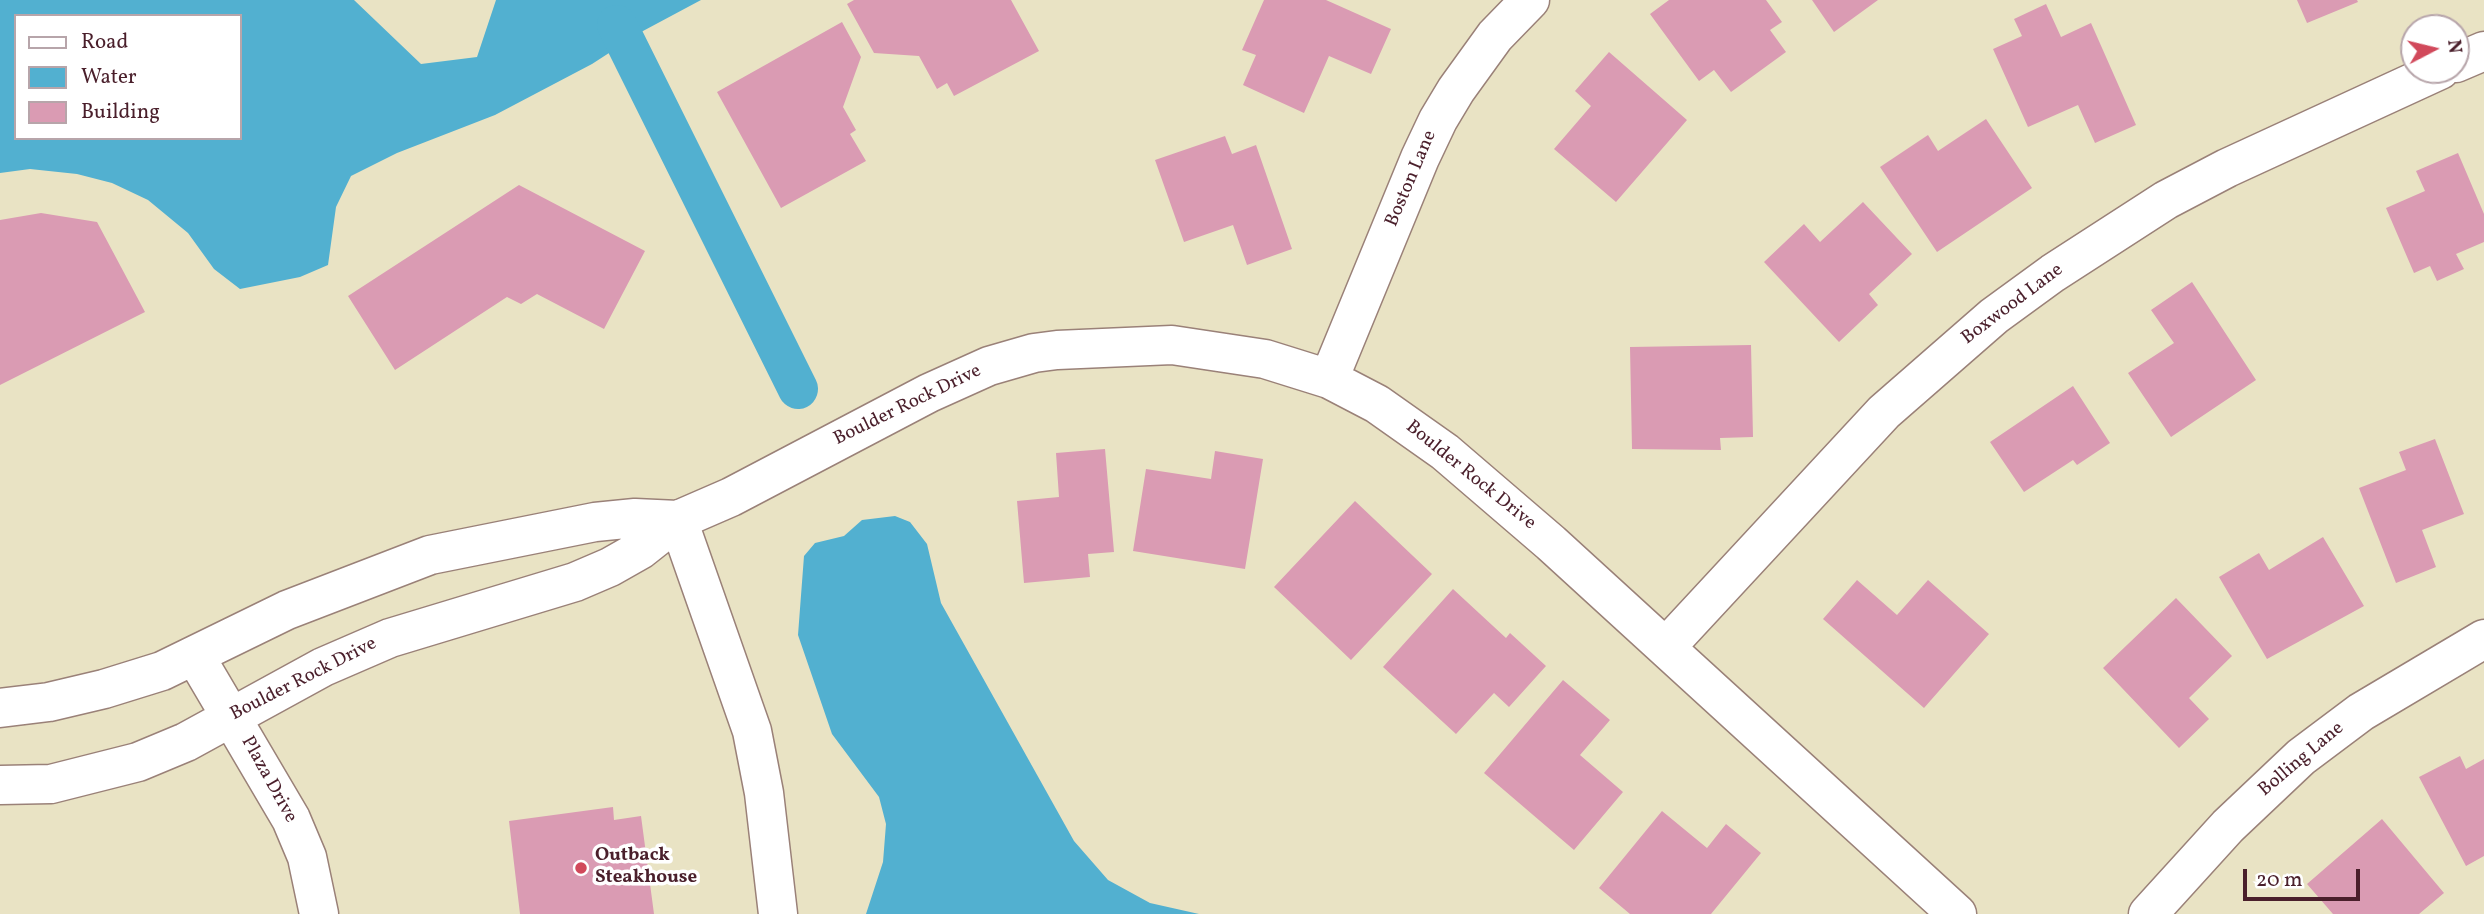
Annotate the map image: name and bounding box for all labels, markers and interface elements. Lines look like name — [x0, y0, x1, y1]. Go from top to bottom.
legend — [14, 14, 242, 140]
north arrow — [2400, 14, 2470, 84]
text: Road — [81, 28, 128, 57]
text: N — [2440, 38, 2468, 55]
text: Water — [81, 63, 137, 92]
text: Building — [81, 98, 160, 127]
street label: Boston Lane — [1382, 127, 1442, 231]
street label: Boxwood Lane — [1958, 259, 2068, 351]
street label: Boulder Rock Drive — [831, 360, 985, 452]
street label: Boulder Rock Drive — [1400, 416, 1540, 536]
street label: Boulder Rock Drive — [227, 633, 381, 727]
street label: Bolling Lane — [2255, 718, 2349, 802]
street label: Plaza Drive — [235, 733, 301, 827]
place label: Outback Steakhouse — [595, 846, 697, 890]
scale bar — [2246, 855, 2363, 899]
marker: Outback Steakhouse — [573, 860, 589, 876]
text: 20 m — [2256, 866, 2302, 895]

